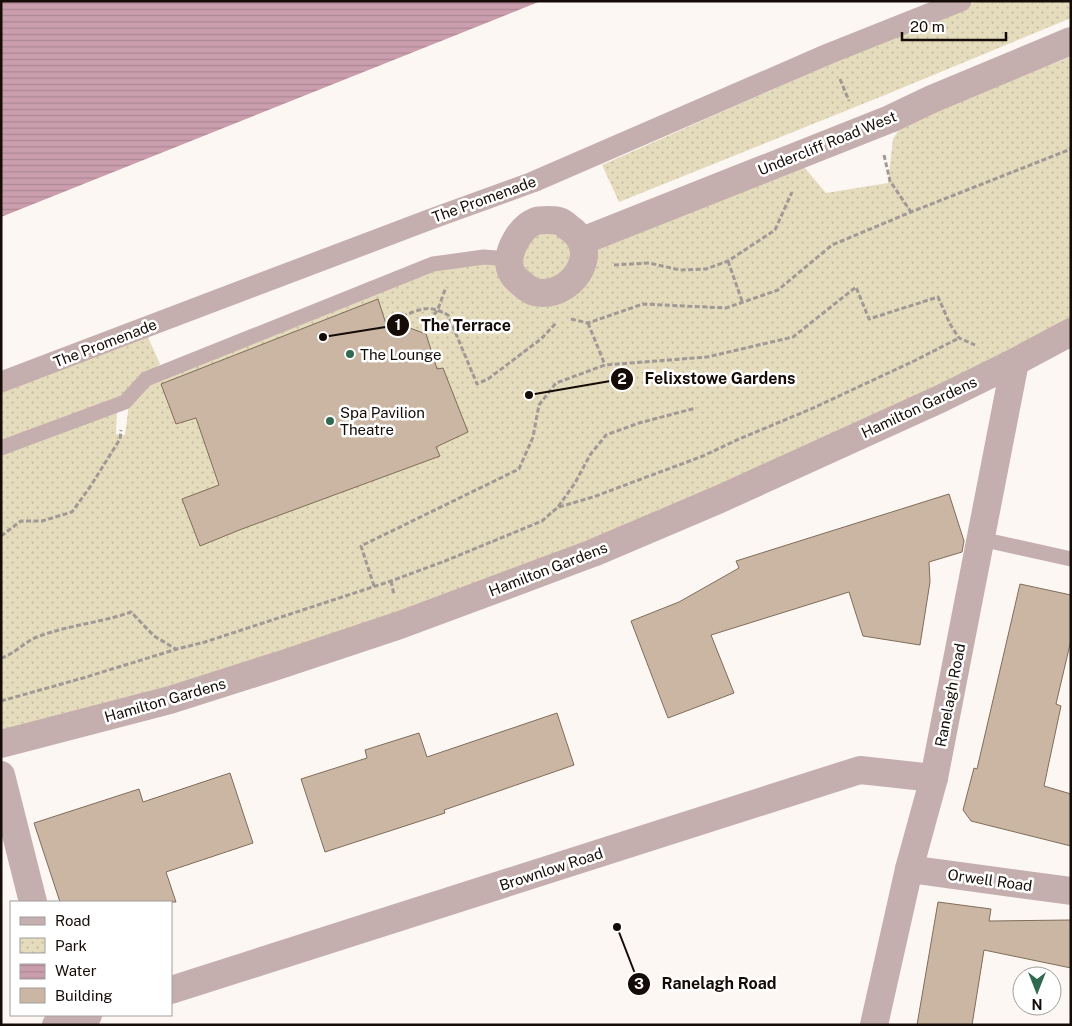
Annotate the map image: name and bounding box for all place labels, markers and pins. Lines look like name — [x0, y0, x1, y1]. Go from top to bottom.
callout: The Terrace — [386, 310, 521, 341]
place label: The Lounge — [360, 346, 441, 363]
marker: The Lounge — [344, 348, 356, 360]
callout: Felixstowe Gardens — [610, 363, 806, 394]
place label: Spa Pavilion Theatre — [340, 404, 425, 438]
marker: Spa Pavilion Theatre — [324, 415, 336, 427]
callout: Ranelagh Road — [627, 968, 787, 999]

